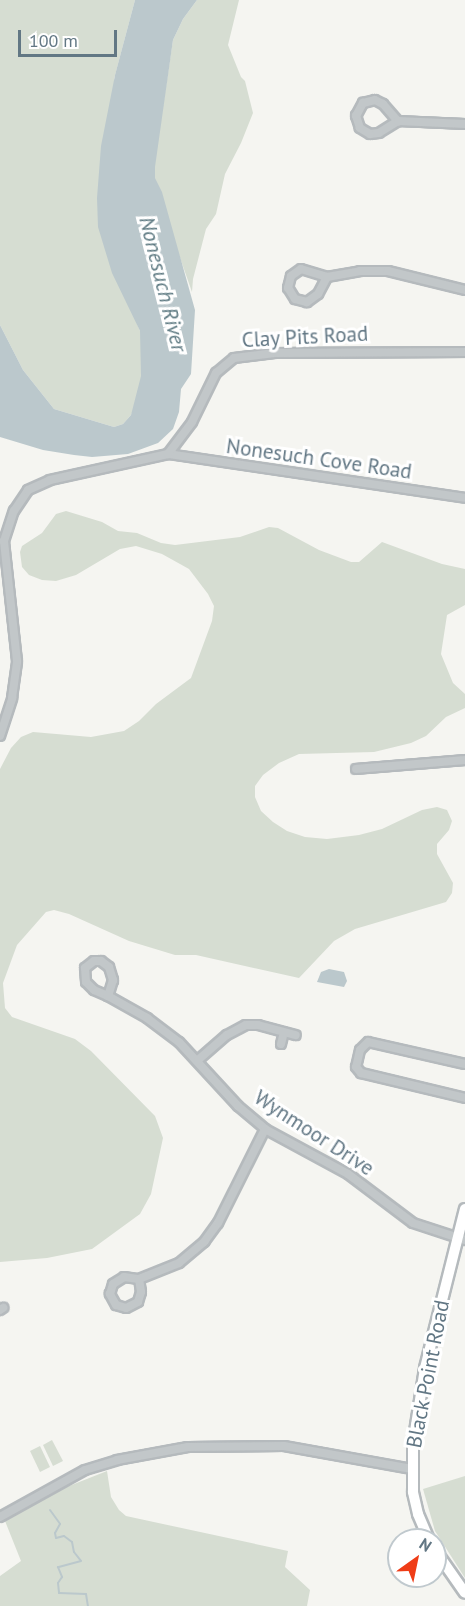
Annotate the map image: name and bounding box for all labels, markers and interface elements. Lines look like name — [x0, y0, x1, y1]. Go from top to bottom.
scale bar — [21, 18, 120, 56]
text: 100 m — [29, 29, 78, 52]
water label: Nonesuch River — [133, 214, 193, 354]
street label: Clay Pits Road — [241, 321, 369, 353]
street label: Nonesuch Cove Road — [225, 433, 413, 485]
street label: Wynmoor Drive — [249, 1085, 379, 1181]
street label: Black Point Road — [401, 1298, 455, 1450]
north arrow — [387, 1528, 447, 1588]
text: N — [416, 1533, 436, 1556]

